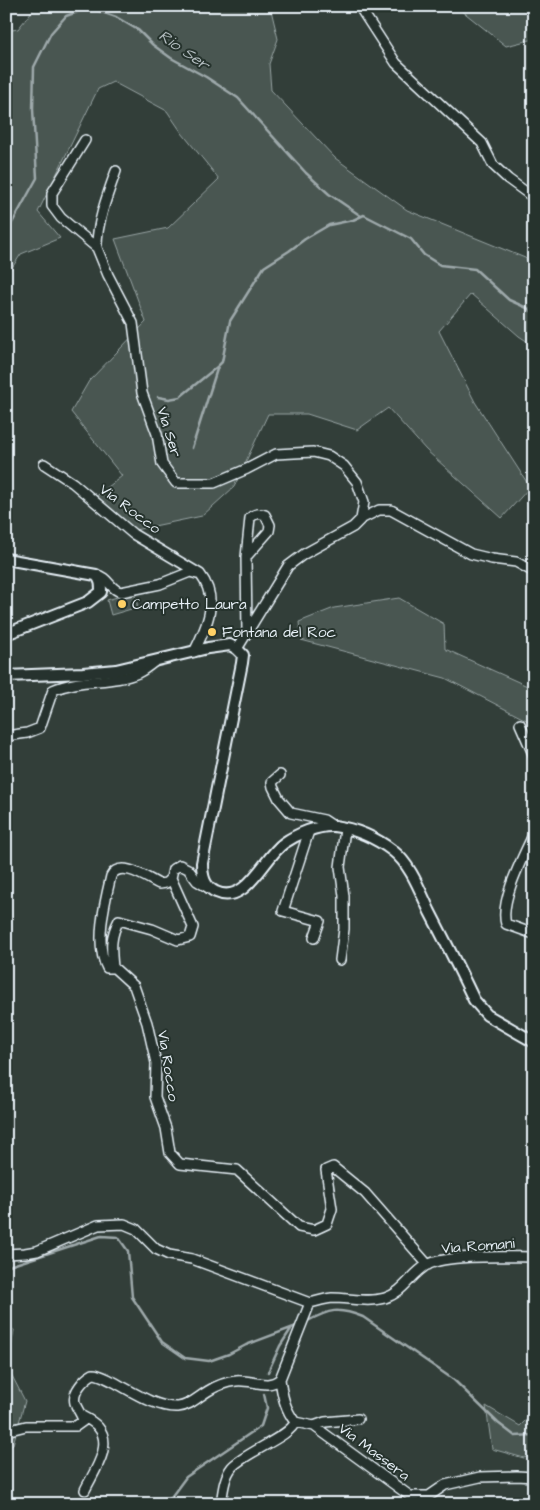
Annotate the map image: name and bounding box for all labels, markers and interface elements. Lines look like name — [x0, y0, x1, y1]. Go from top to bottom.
water label: Rio Ser — [154, 25, 215, 77]
street label: Via Ser — [151, 404, 187, 460]
street label: Via Rocco — [95, 479, 165, 539]
place label: Campetto Laura — [132, 594, 247, 615]
marker: Campetto Laura — [116, 598, 128, 610]
place label: Fontana del Roc — [222, 622, 336, 643]
marker: Fontana del Roc — [206, 626, 218, 638]
street label: Via Rocco — [152, 1029, 184, 1104]
street label: Via Romani — [441, 1233, 516, 1259]
street label: Via Massera — [334, 1418, 414, 1486]

